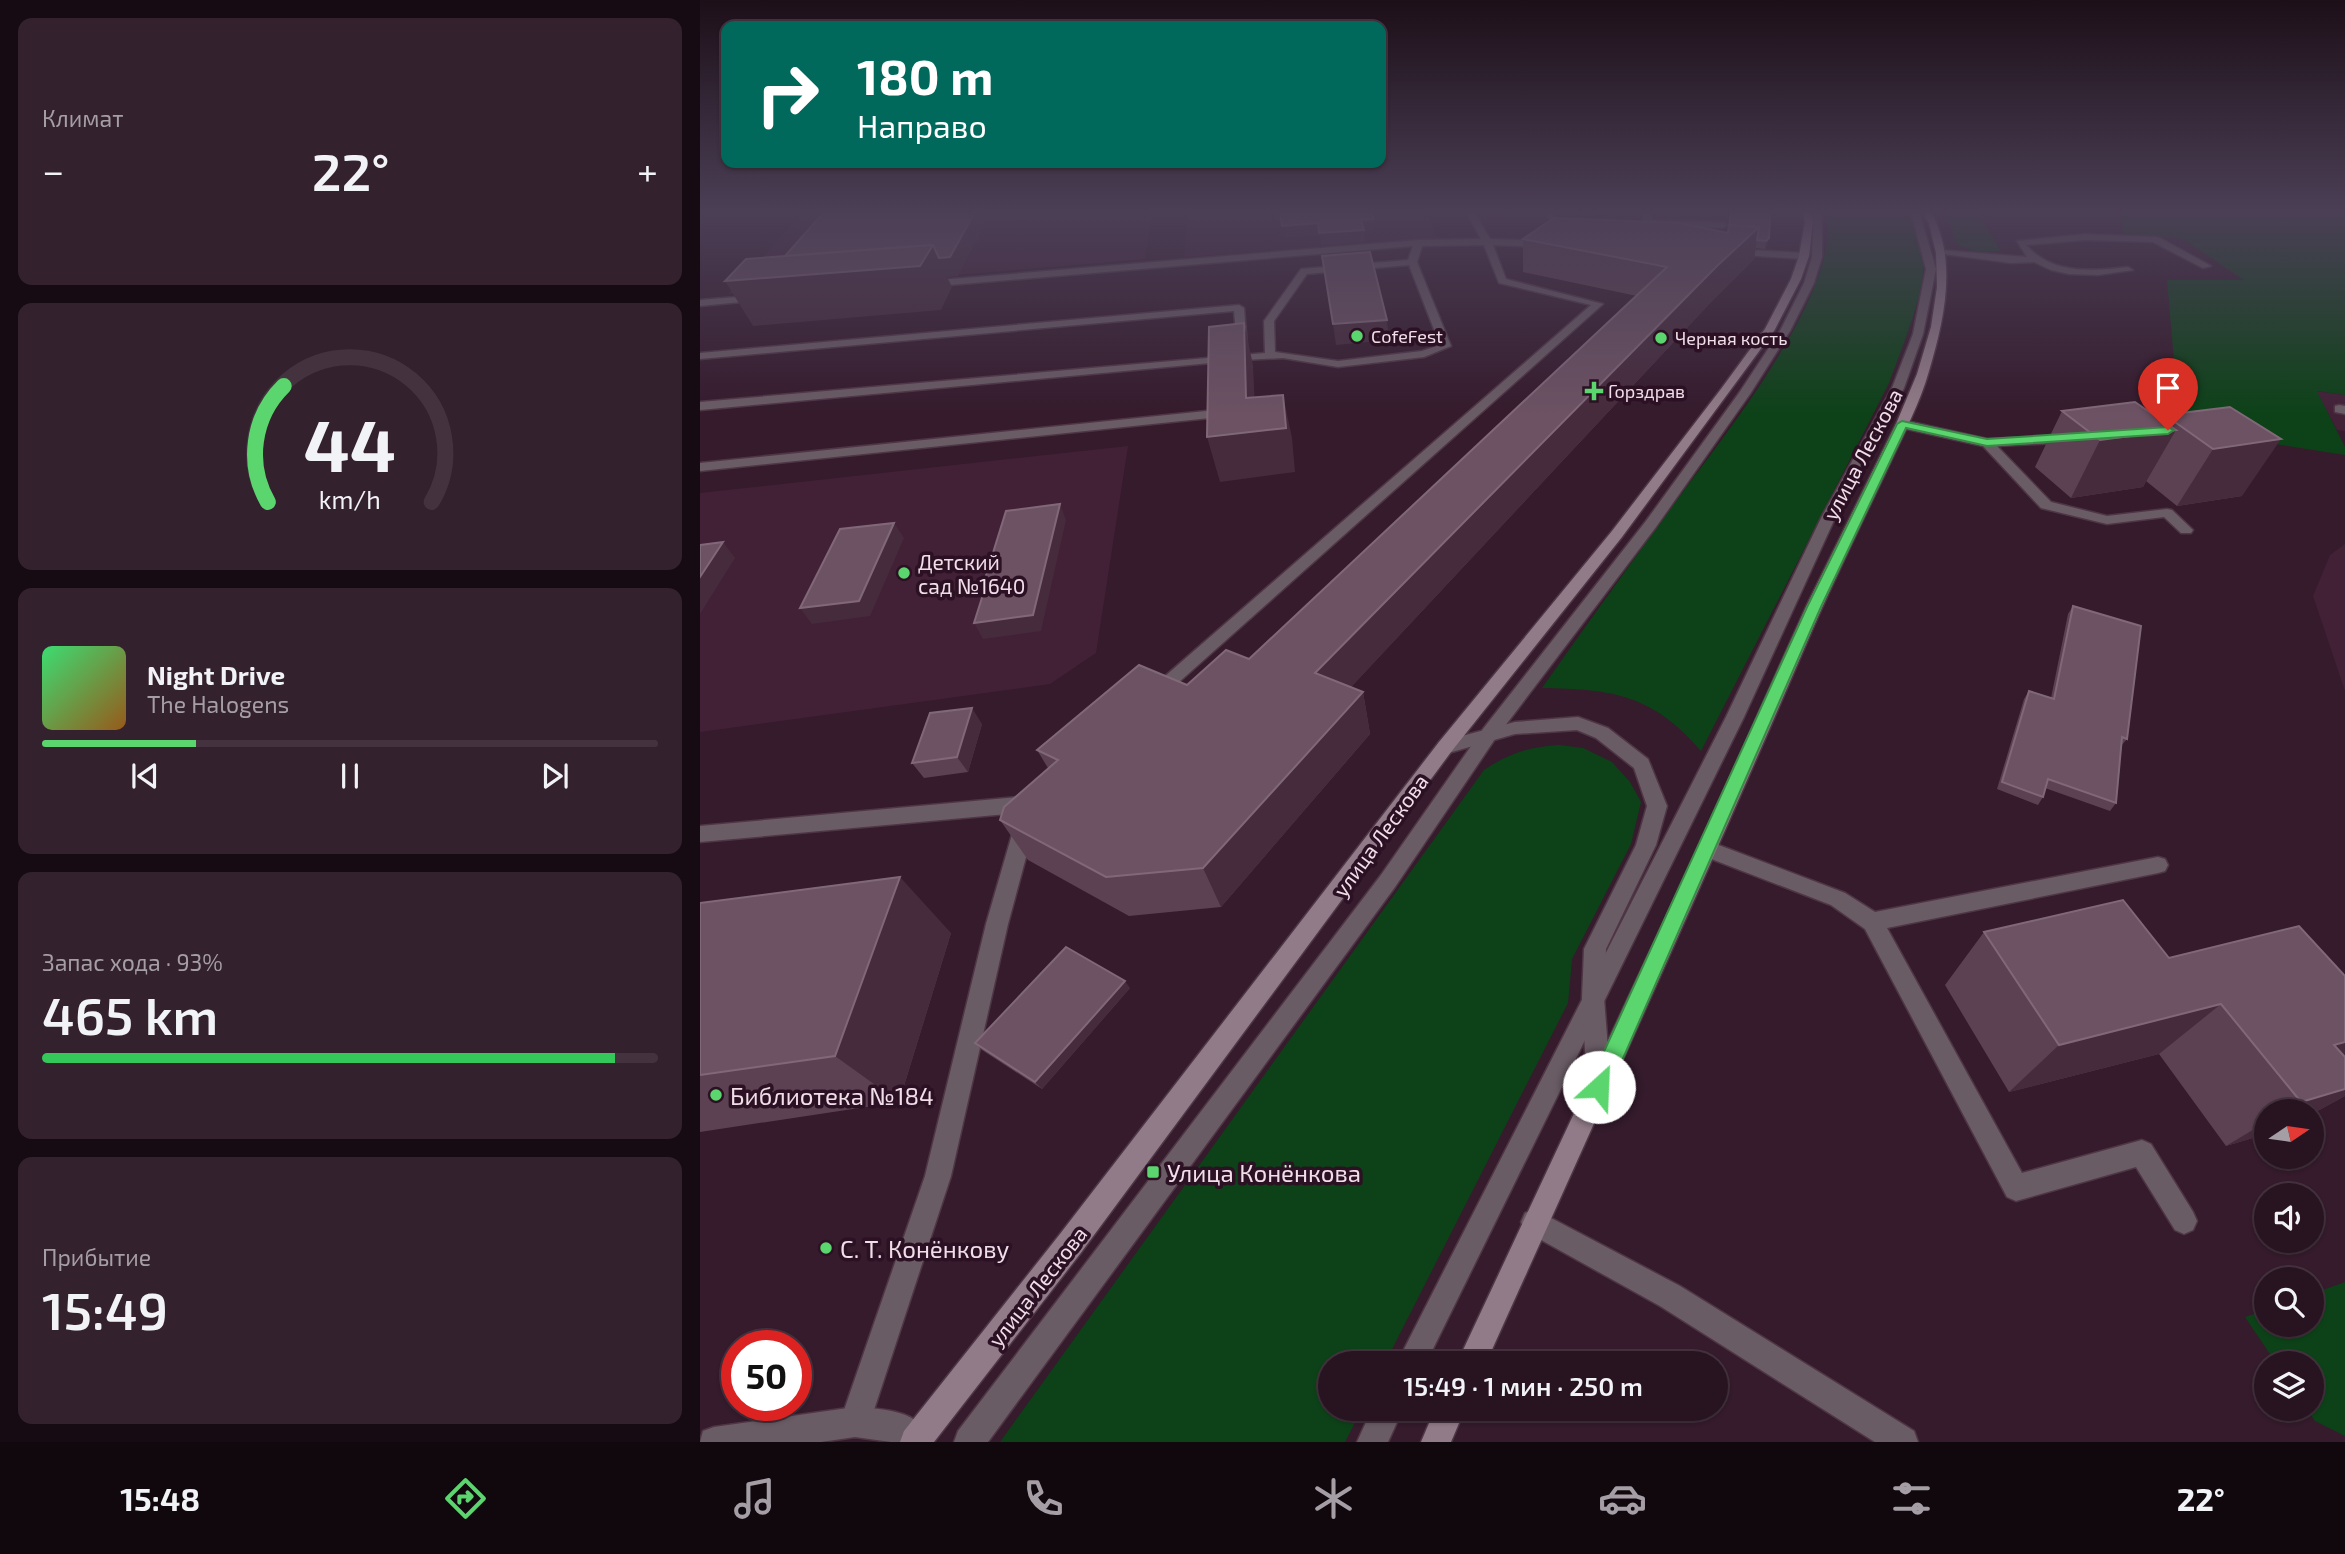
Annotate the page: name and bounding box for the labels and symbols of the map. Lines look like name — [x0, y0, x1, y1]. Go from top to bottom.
place label: CofeFest — [1371, 325, 1443, 347]
place label: Черная кость — [1675, 327, 1787, 349]
marker: CofeFest — [1349, 328, 1365, 344]
marker: Черная кость — [1653, 330, 1669, 346]
pin — [2138, 358, 2198, 430]
place label: Горздрав — [1608, 380, 1685, 402]
marker: Горздрав — [1586, 383, 1602, 399]
street label: улица Лескова — [1817, 384, 1908, 524]
place label: Детский сад №1640 — [918, 549, 1025, 598]
marker: Детский сад №1640 — [896, 565, 912, 581]
street label: улица Лескова — [1327, 769, 1434, 902]
position arrow — [1562, 1050, 1636, 1124]
place label: Библиотека №184 — [730, 1081, 934, 1110]
marker: Библиотека №184 — [708, 1087, 724, 1103]
north arrow — [2254, 1099, 2324, 1169]
place label: Улица Конёнкова — [1167, 1158, 1361, 1187]
marker: Улица Конёнкова — [1145, 1164, 1161, 1180]
street label: улица Лескова — [982, 1221, 1092, 1351]
place label: С. Т. Конёнкову — [840, 1234, 1009, 1264]
marker: С. Т. Конёнкову — [818, 1240, 834, 1256]
speed limit sign: 50 — [721, 1330, 812, 1421]

